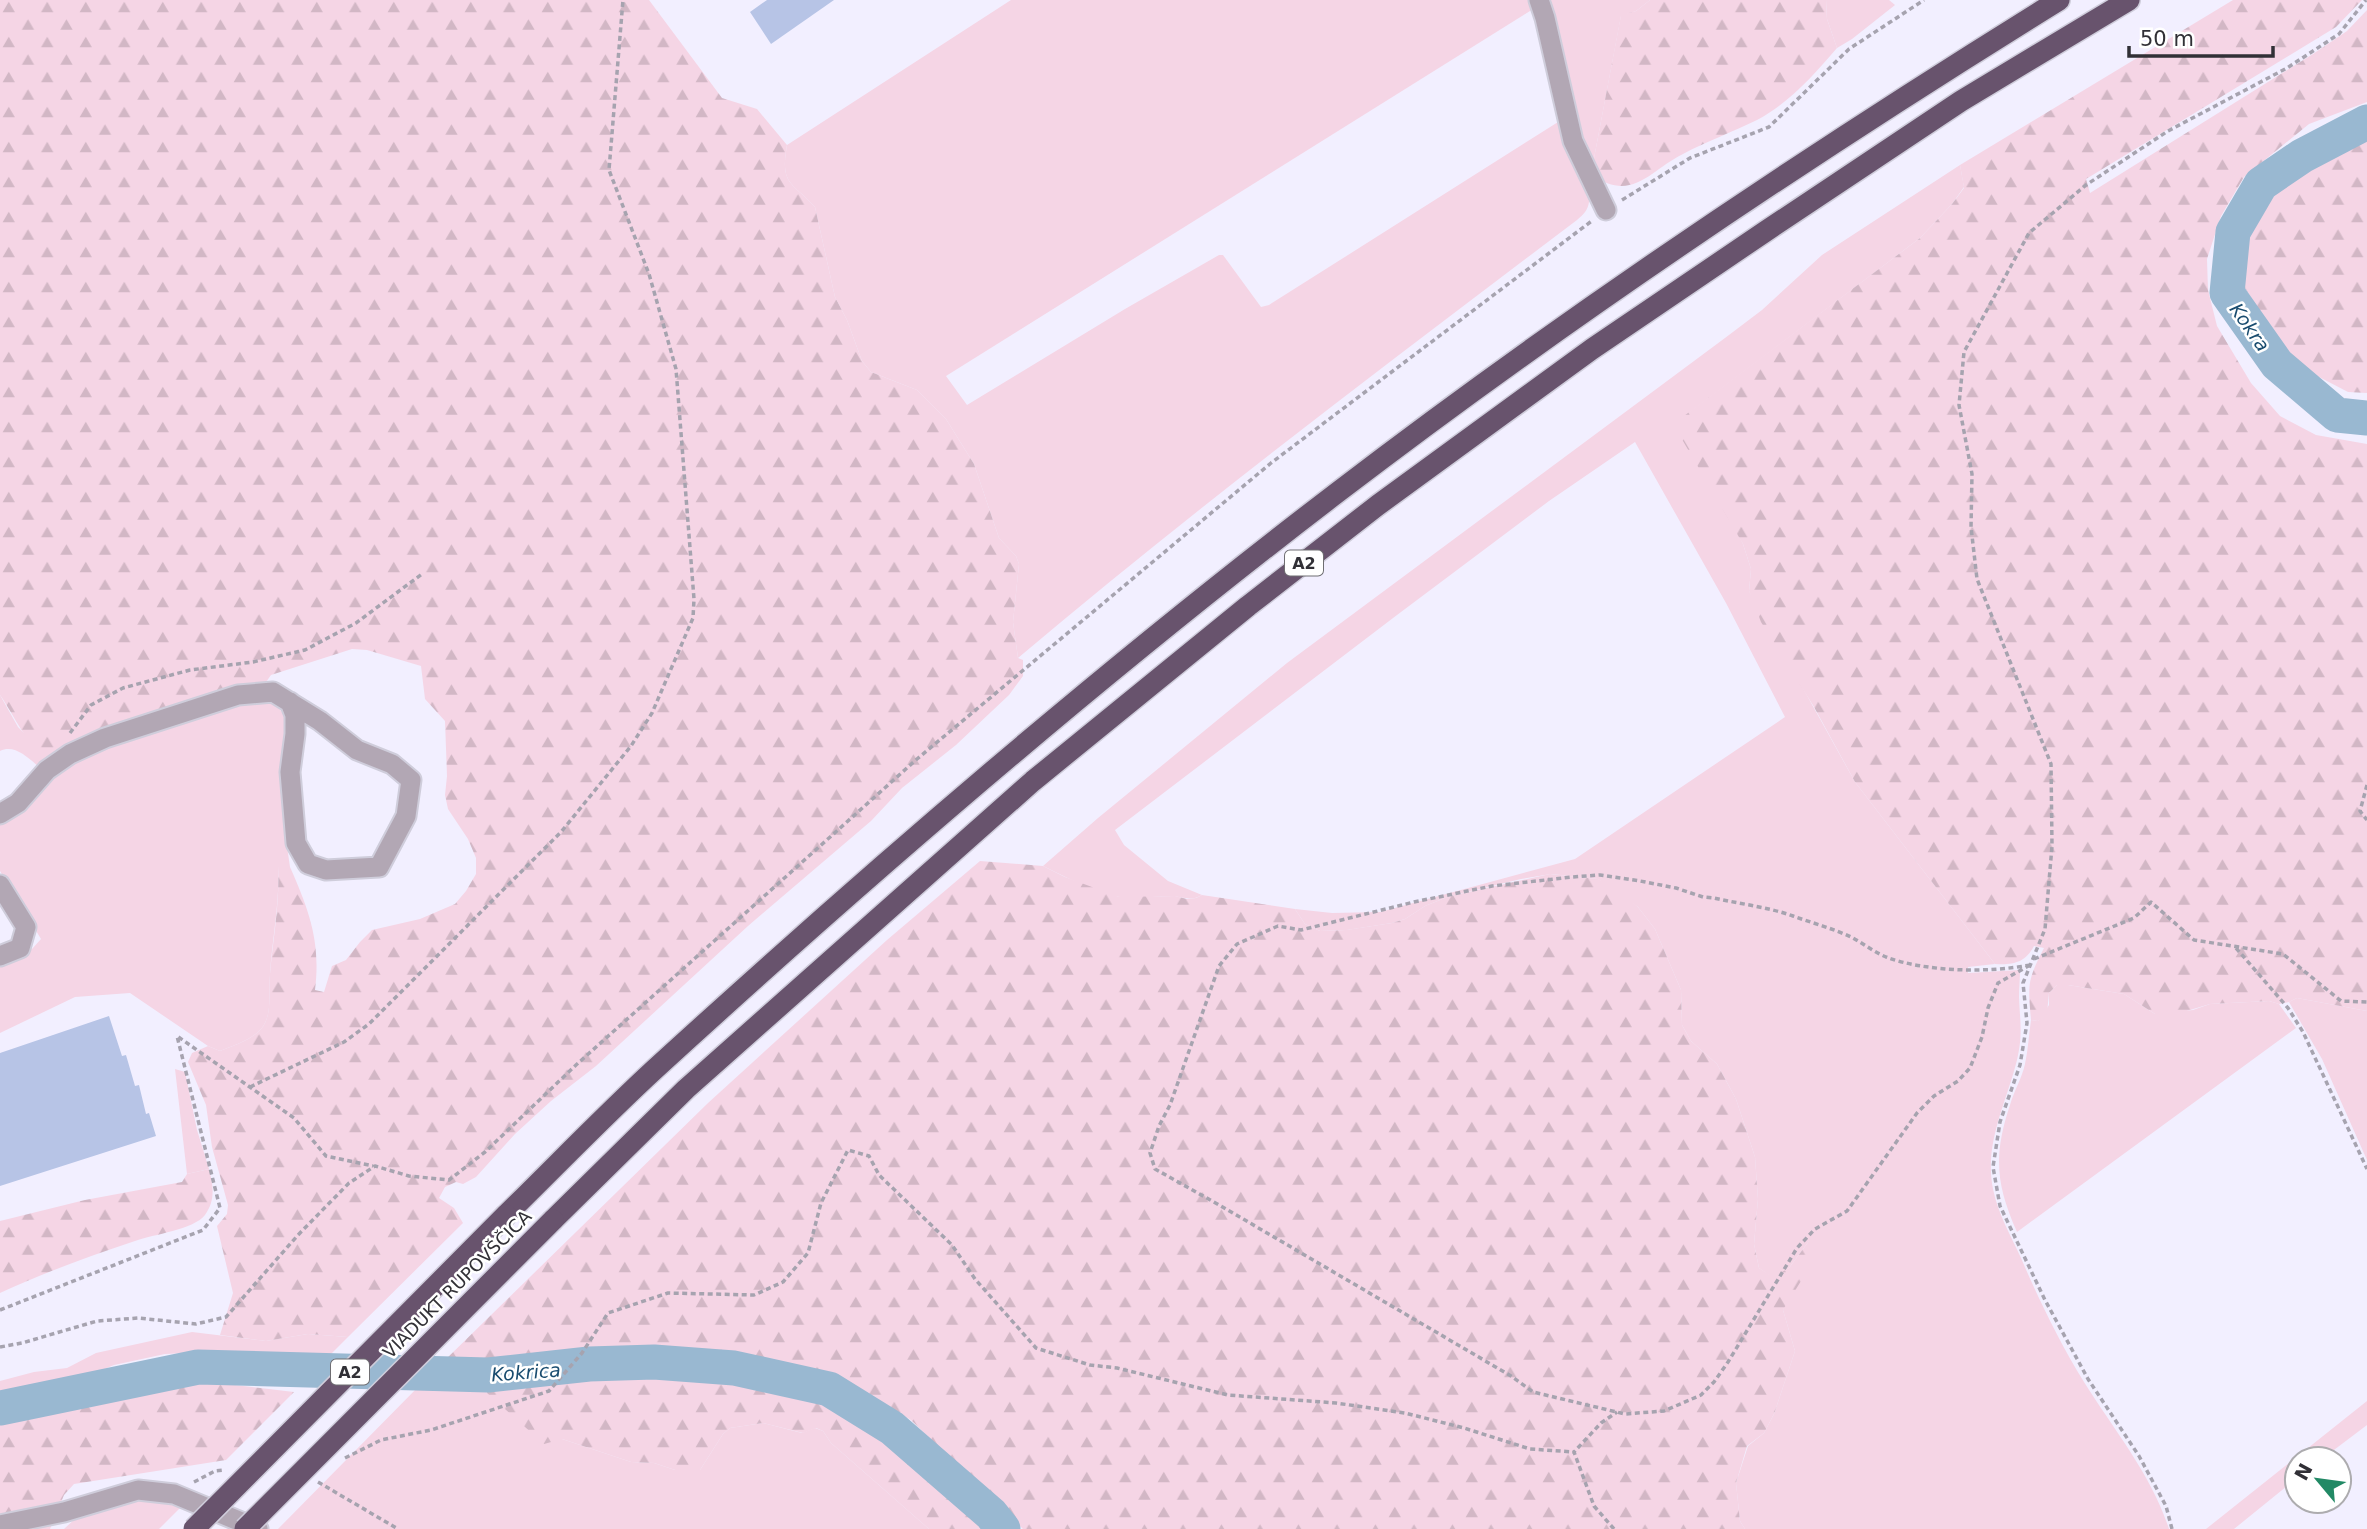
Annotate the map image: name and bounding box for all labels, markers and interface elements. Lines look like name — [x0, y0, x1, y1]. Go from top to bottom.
scale bar — [2129, 14, 2272, 58]
text: 50 m — [2140, 27, 2194, 51]
water label: Kokra — [2226, 299, 2274, 355]
road number: A2 — [1285, 550, 1323, 576]
street label: VIADUKT RUPOVŠČICA — [379, 1205, 536, 1362]
water label: Kokrica — [491, 1359, 561, 1385]
road number: A2 — [331, 1360, 369, 1384]
north arrow — [2283, 1445, 2353, 1515]
text: N — [2290, 1459, 2317, 1484]

